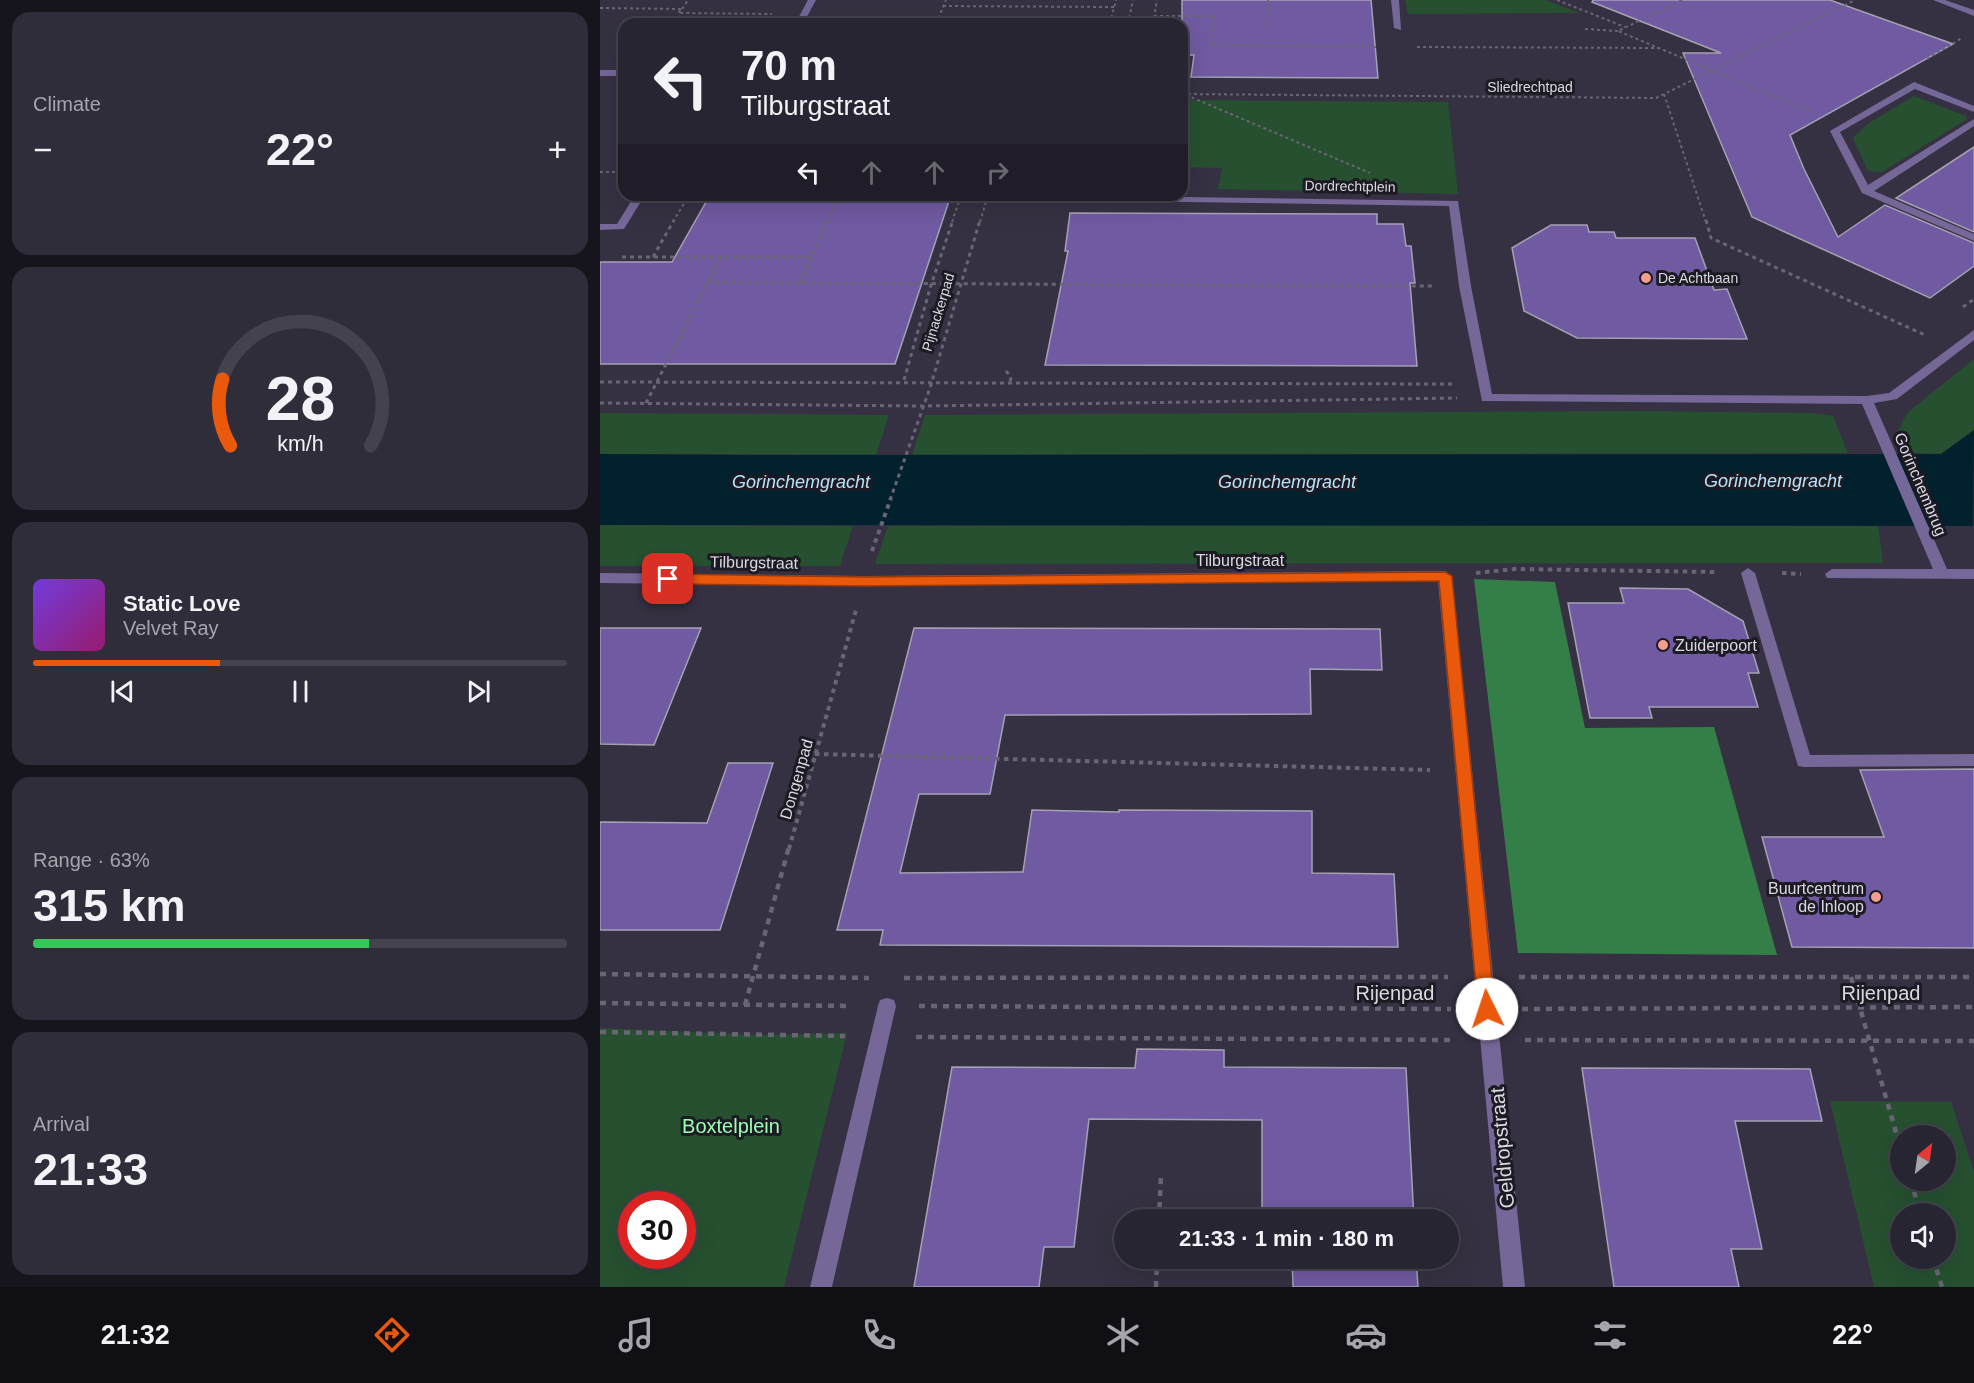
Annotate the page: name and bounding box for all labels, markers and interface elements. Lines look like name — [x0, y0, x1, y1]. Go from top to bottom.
icon: left — [642, 42, 720, 120]
text: 70 m — [741, 42, 837, 89]
street label: Sliedrechtpad — [1487, 79, 1573, 95]
text: Tilburgstraat — [741, 91, 890, 121]
text: Climate — [33, 93, 101, 115]
text: 22° — [266, 124, 334, 175]
text: − — [33, 131, 52, 168]
text: + — [548, 131, 567, 168]
icon: left — [792, 156, 825, 189]
icon: ahead — [855, 156, 888, 189]
icon: ahead — [918, 156, 951, 189]
icon: right — [981, 156, 1014, 189]
street label: Dordrechtplein — [1304, 177, 1396, 195]
place label: De Achtbaan — [1658, 270, 1738, 286]
street label: Pijnackerpad — [919, 271, 957, 353]
marker: De Achtbaan — [1639, 271, 1653, 285]
text: 28 — [265, 364, 335, 433]
street label: Gorinchembrug — [1891, 430, 1950, 538]
text: km/h — [277, 432, 323, 456]
water label: Gorinchemgracht — [1704, 471, 1843, 491]
water label: Gorinchemgracht — [732, 472, 871, 492]
water label: Gorinchemgracht — [1218, 472, 1357, 492]
street label: Tilburgstraat — [1196, 552, 1285, 569]
pin — [642, 553, 693, 604]
street label: Tilburgstraat — [710, 553, 799, 572]
icon: arrive — [651, 562, 684, 595]
text: Static Love — [123, 591, 240, 616]
text: Velvet Ray — [123, 617, 219, 639]
place label: Zuiderpoort — [1675, 637, 1757, 654]
marker: Zuiderpoort — [1656, 638, 1670, 652]
icon: previous — [106, 675, 139, 708]
icon: pause — [284, 675, 317, 708]
icon: next — [462, 675, 495, 708]
street label: Dongenpad — [777, 737, 816, 821]
text: Range · 63% — [33, 849, 150, 871]
text: 315 km — [33, 880, 186, 931]
place label: Buurtcentrum de Inloop — [1768, 880, 1864, 915]
marker: Buurtcentrum de Inloop — [1869, 890, 1883, 904]
position arrow — [1455, 977, 1519, 1041]
street label: Rijenpad — [1356, 982, 1434, 1004]
street label: Rijenpad — [1842, 982, 1920, 1004]
street label: Geldropstraat — [1486, 1086, 1518, 1209]
text: Arrival — [33, 1113, 90, 1135]
park label: Boxtelplein — [682, 1115, 780, 1137]
north arrow — [1890, 1125, 1956, 1191]
map controls — [1890, 1125, 1956, 1269]
text: 21:33 — [33, 1144, 148, 1195]
speed limit sign: 30 — [618, 1191, 696, 1269]
button: sound — [1890, 1203, 1956, 1269]
text: 21:33 · 1 min · 180 m — [1179, 1226, 1394, 1251]
icon: directions — [371, 1314, 413, 1356]
icon: music — [615, 1314, 657, 1356]
icon: phone — [858, 1314, 900, 1356]
icon: climate — [1102, 1314, 1144, 1356]
icon: car — [1345, 1314, 1387, 1356]
icon: filters — [1589, 1314, 1631, 1356]
text: 21:32 — [101, 1320, 170, 1350]
text: 22° — [1832, 1320, 1873, 1350]

